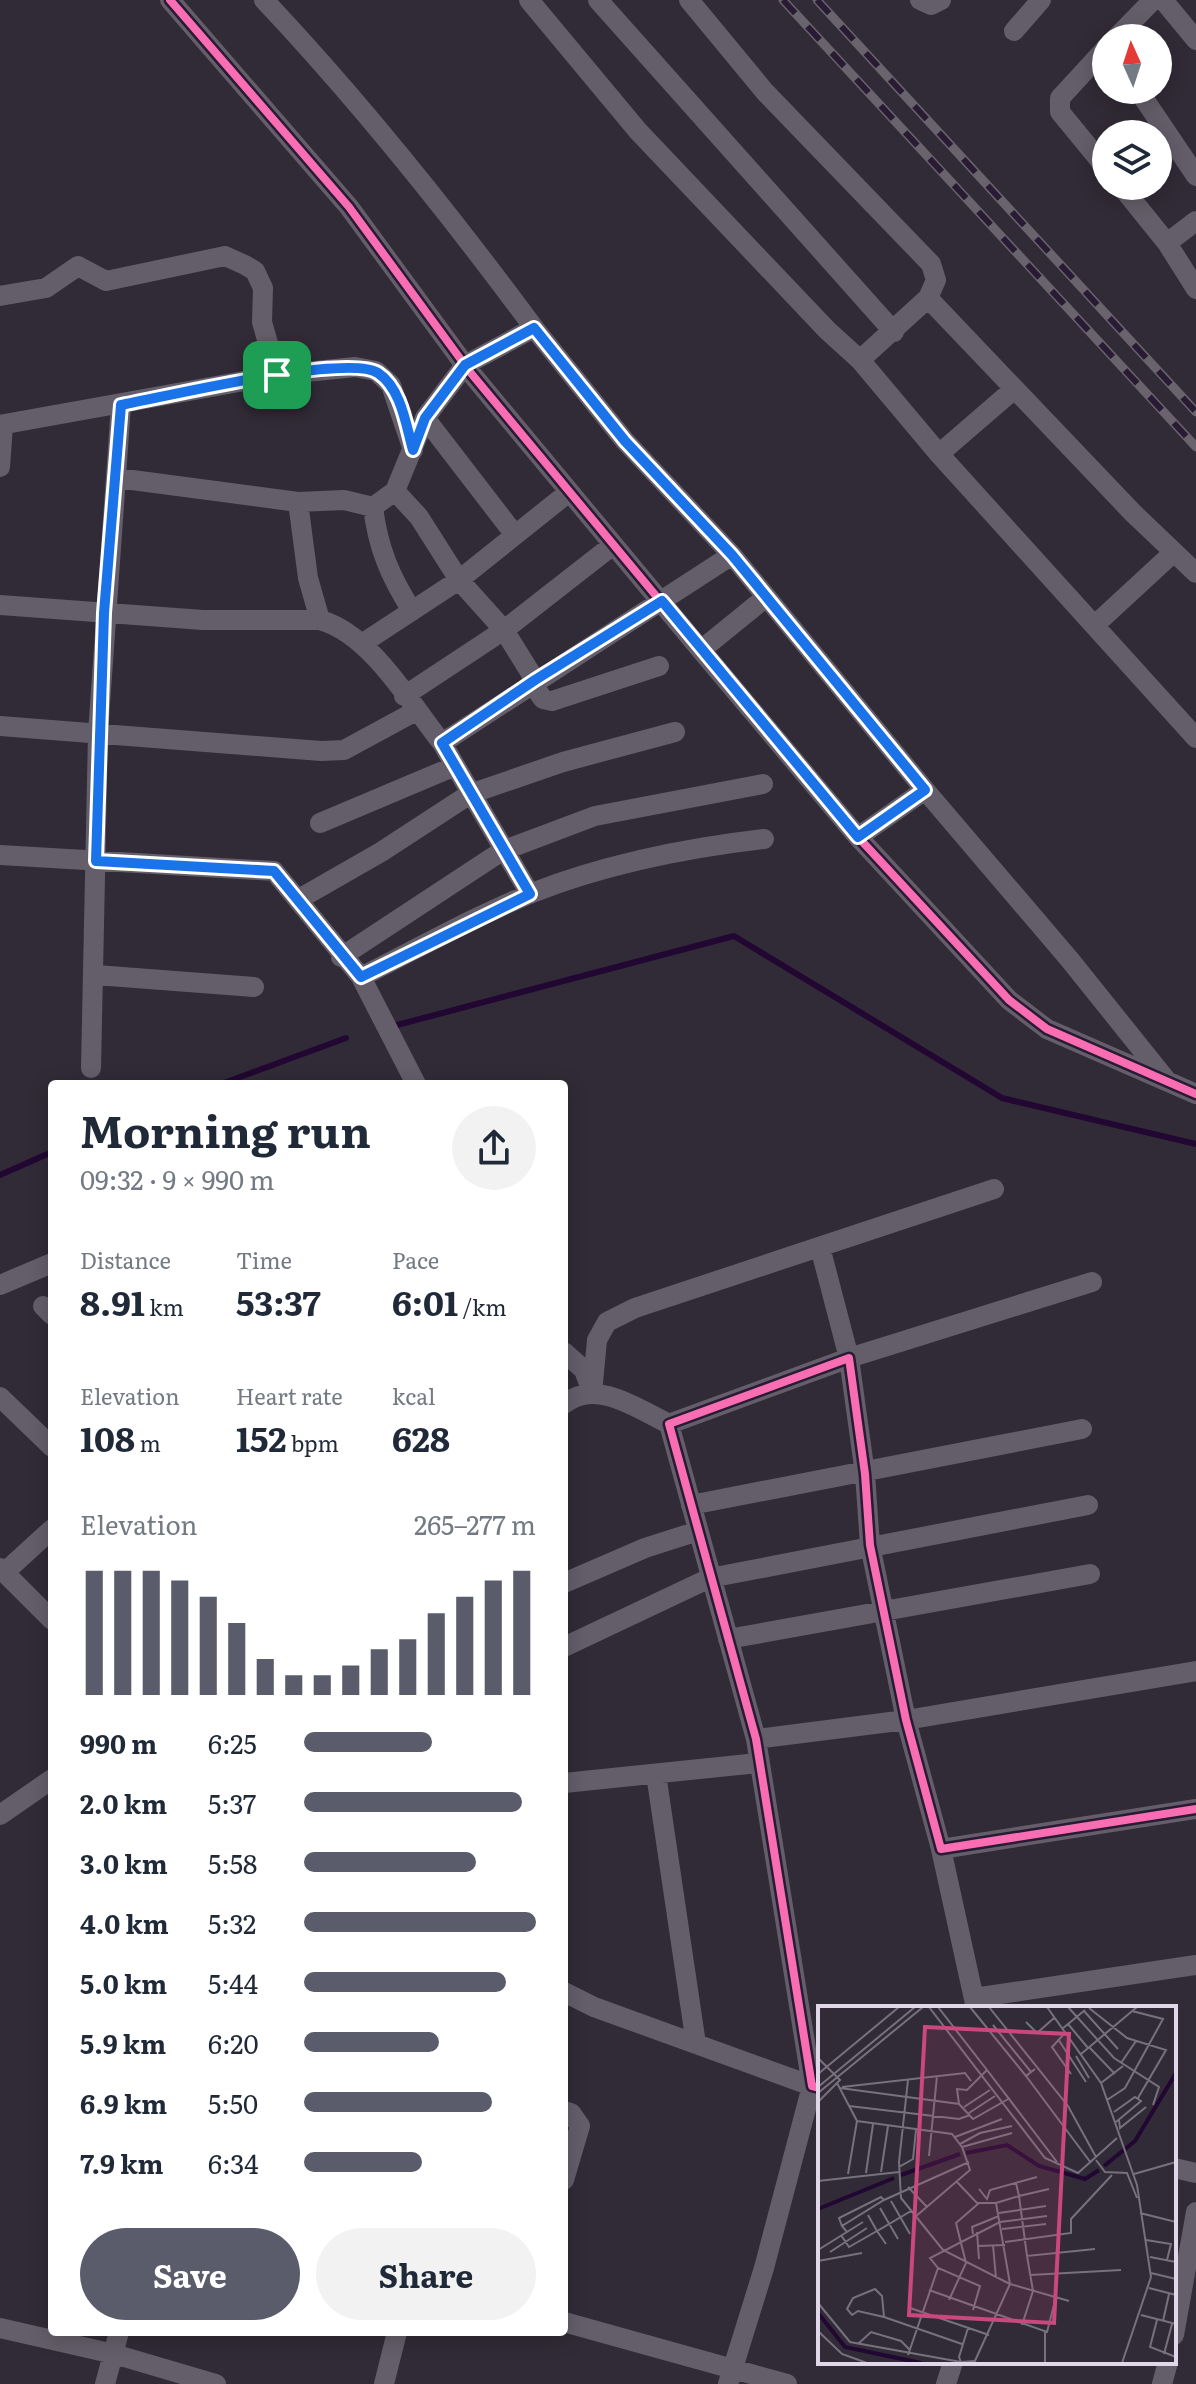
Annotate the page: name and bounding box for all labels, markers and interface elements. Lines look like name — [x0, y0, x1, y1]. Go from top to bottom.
north arrow — [1092, 24, 1172, 104]
map controls — [1092, 24, 1172, 200]
button: layers — [1092, 120, 1172, 200]
pin — [243, 341, 311, 409]
icon: arrive — [255, 353, 299, 397]
text: Morning run — [80, 1096, 371, 1162]
button: share — [452, 1106, 536, 1190]
text: 09:32 · 9 × 990 m — [80, 1159, 274, 1198]
text: Distance — [80, 1243, 171, 1276]
text: Time — [236, 1243, 292, 1276]
text: Pace — [392, 1243, 439, 1276]
text: 8.91 — [80, 1276, 145, 1326]
text: 53:37 — [236, 1276, 321, 1326]
text: 6:01 — [392, 1276, 458, 1326]
text: km — [145, 1290, 184, 1323]
text: /km — [458, 1290, 507, 1323]
text: Elevation — [80, 1379, 179, 1412]
text: Heart rate — [236, 1379, 343, 1412]
text: kcal — [392, 1379, 435, 1412]
text: 108 — [80, 1412, 135, 1462]
text: 152 — [236, 1412, 287, 1462]
text: 628 — [392, 1412, 450, 1462]
text: m — [135, 1426, 161, 1459]
text: bpm — [287, 1426, 339, 1459]
text: Elevation — [80, 1504, 198, 1543]
text: 265–277 m — [414, 1504, 536, 1543]
text: 990 m — [80, 1723, 157, 1762]
text: 6:25 — [208, 1723, 257, 1762]
text: 2.0 km — [80, 1783, 167, 1822]
text: 5:37 — [208, 1783, 256, 1822]
text: 3.0 km — [80, 1843, 168, 1882]
text: 5:58 — [208, 1843, 257, 1882]
text: 4.0 km — [80, 1903, 169, 1942]
text: 5:32 — [208, 1903, 256, 1942]
text: 5.0 km — [80, 1963, 167, 2002]
text: 5:44 — [208, 1963, 258, 2002]
inset map — [818, 2006, 1176, 2364]
text: 5.9 km — [80, 2023, 166, 2062]
text: 6:20 — [208, 2023, 259, 2062]
text: 6.9 km — [80, 2083, 167, 2122]
text: 5:50 — [208, 2083, 258, 2122]
text: 7.9 km — [80, 2143, 164, 2182]
text: 6:34 — [208, 2143, 259, 2182]
button: Save — [80, 2228, 300, 2320]
button: Share — [316, 2228, 536, 2320]

